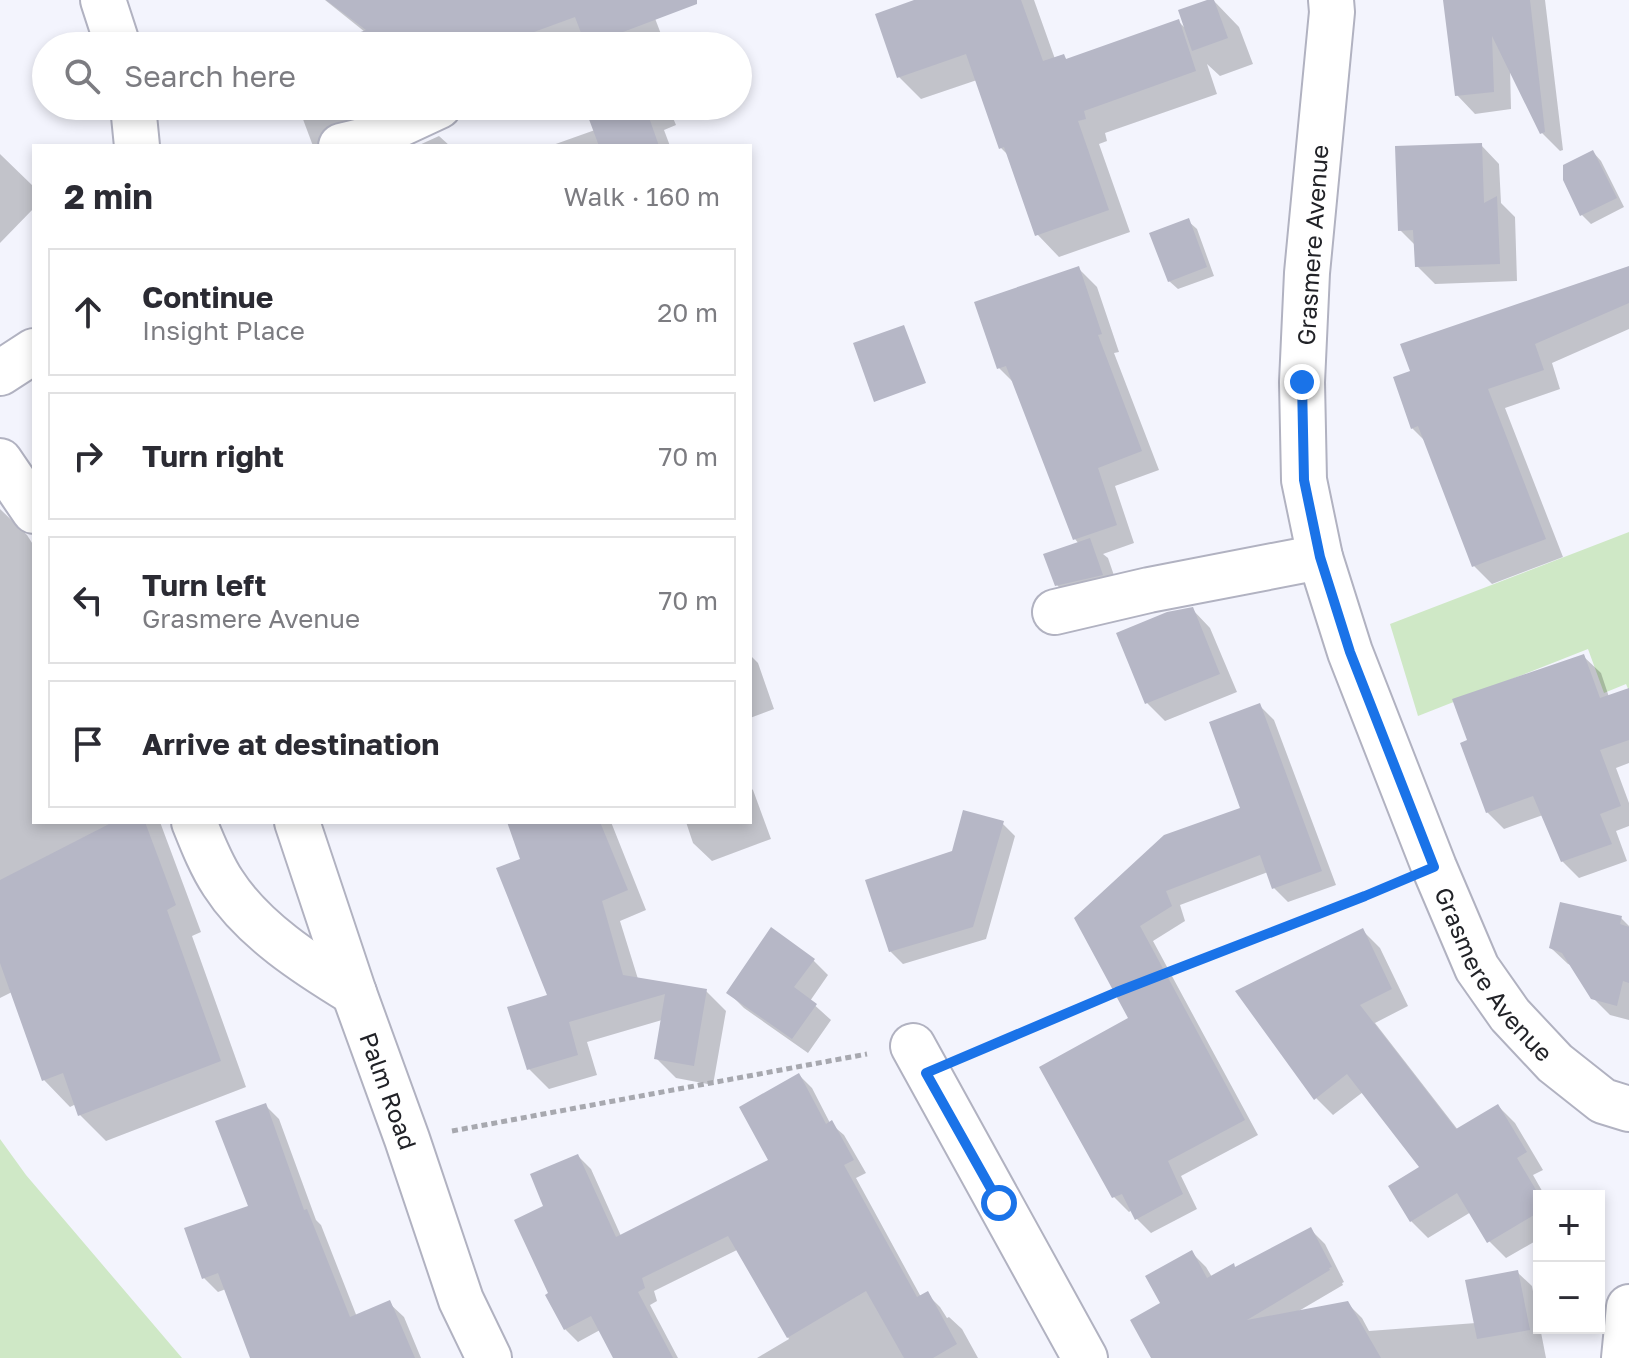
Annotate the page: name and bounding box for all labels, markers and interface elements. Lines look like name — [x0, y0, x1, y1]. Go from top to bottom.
search box — [32, 32, 752, 120]
icon: search — [60, 54, 104, 98]
text: Search here — [124, 58, 296, 94]
street label: Grasmere Avenue — [1291, 144, 1333, 346]
text: 2 min — [64, 176, 153, 216]
text: Walk · 160 m — [564, 181, 720, 212]
text: Continue — [142, 279, 273, 315]
icon: ahead — [66, 290, 110, 334]
text: 20 m — [657, 297, 718, 328]
text: Insight Place — [142, 315, 305, 346]
route end — [1284, 364, 1320, 400]
icon: right — [66, 434, 110, 478]
text: Turn right — [142, 438, 284, 474]
text: 70 m — [659, 441, 718, 472]
text: Turn left — [142, 567, 267, 603]
icon: left — [66, 578, 110, 622]
text: 70 m — [659, 585, 718, 616]
text: Grasmere Avenue — [142, 603, 360, 634]
icon: arrive — [66, 722, 110, 766]
text: Arrive at destination — [142, 726, 439, 762]
street label: Grasmere Avenue — [1430, 882, 1560, 1066]
street label: Palm Road — [355, 1028, 424, 1153]
route start — [981, 1185, 1017, 1221]
map controls — [1533, 1190, 1605, 1334]
button: + — [1533, 1190, 1605, 1262]
button: − — [1533, 1262, 1605, 1334]

